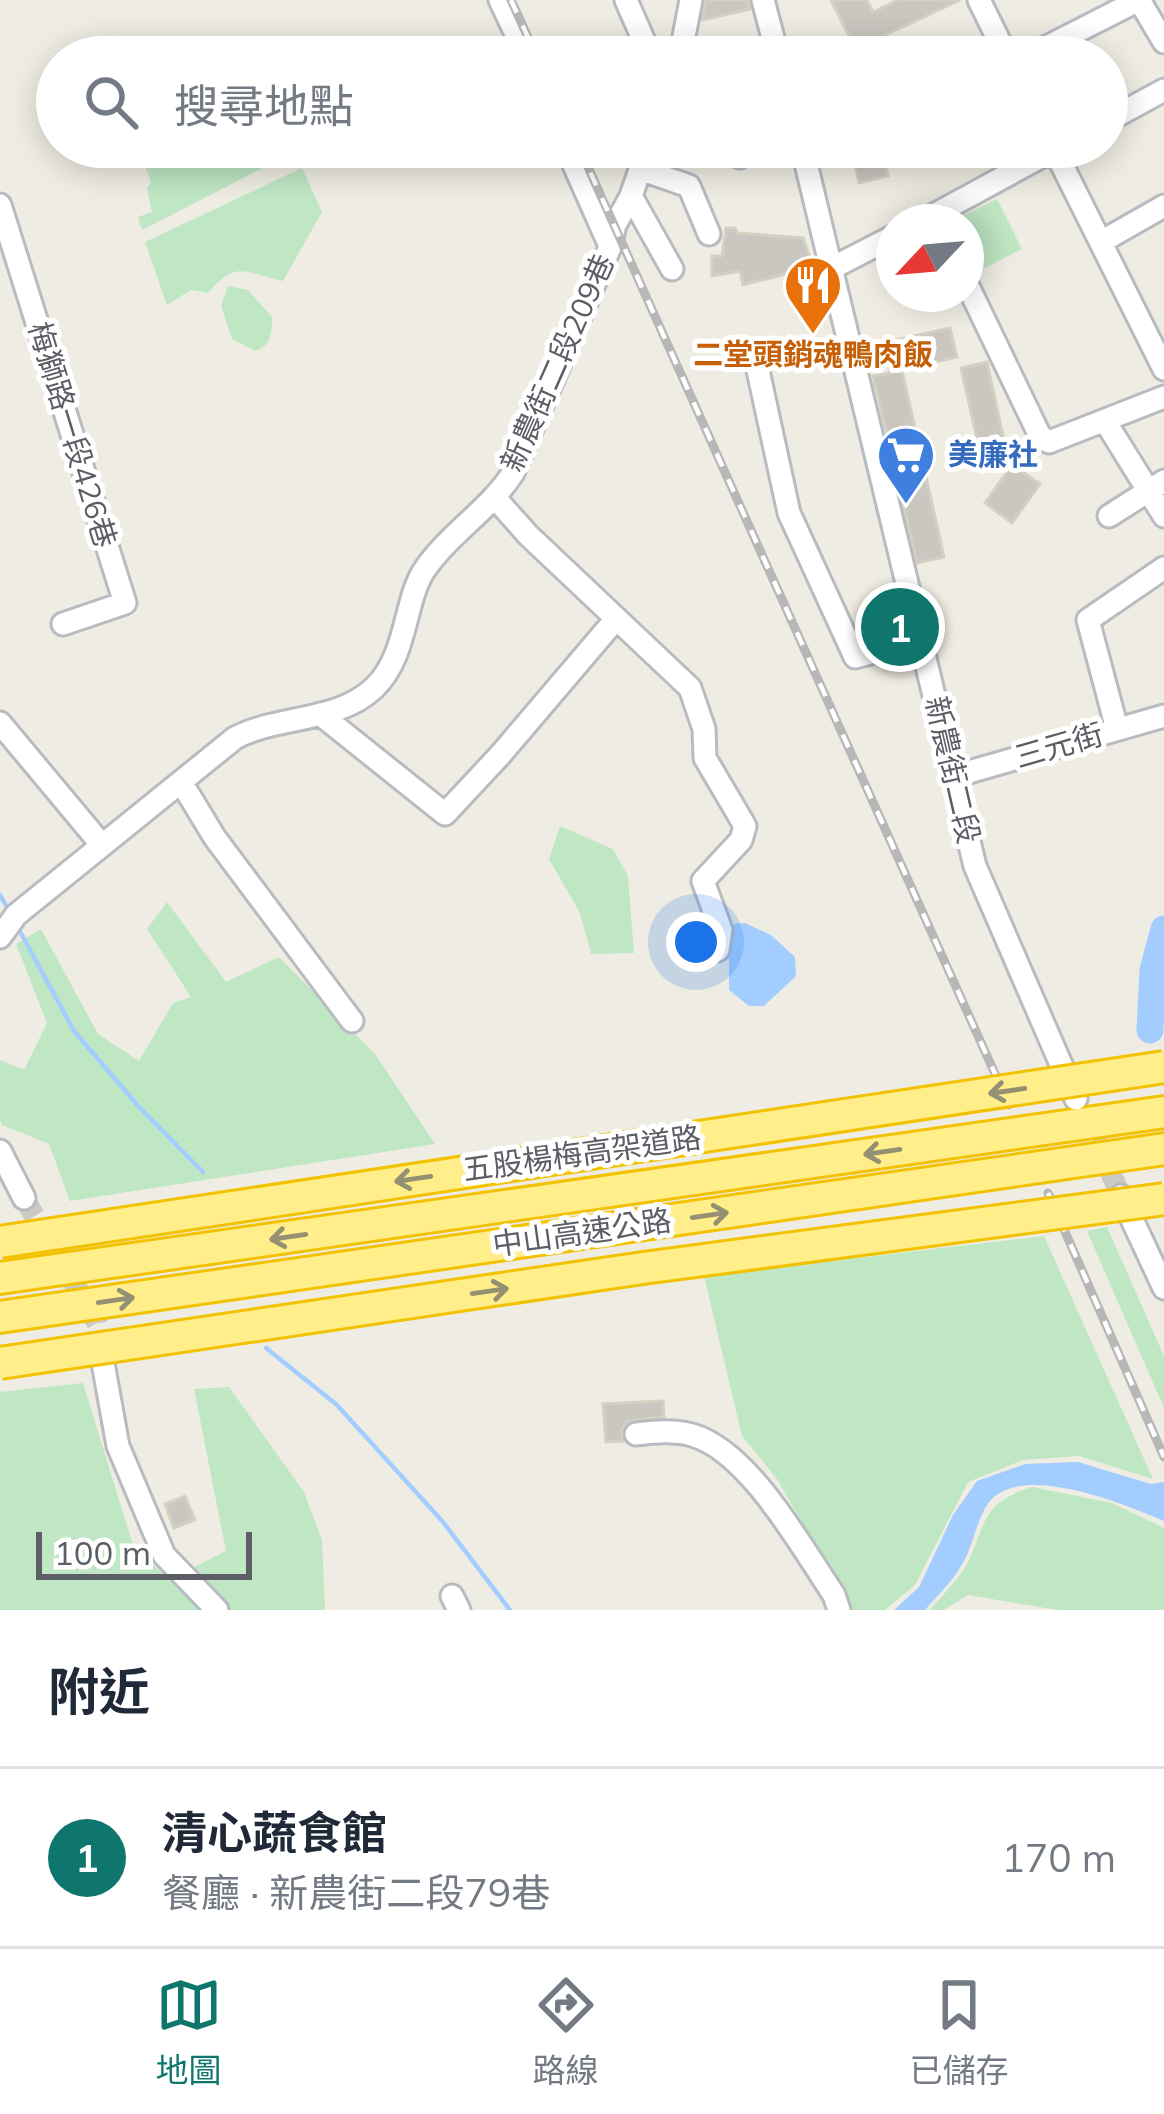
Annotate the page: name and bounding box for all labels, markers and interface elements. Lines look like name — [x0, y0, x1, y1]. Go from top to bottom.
search box — [36, 36, 1128, 168]
icon: search — [78, 69, 144, 135]
text: 搜尋地點 — [174, 77, 354, 133]
north arrow — [876, 204, 984, 312]
street label: 新農街二段209巷 — [492, 248, 622, 477]
restaurant icon: 二堂頭銷魂鴨肉飯 — [782, 254, 844, 336]
street label: 梅獅路一段426巷 — [21, 317, 125, 552]
place label: 二堂頭銷魂鴨肉飯 — [693, 335, 933, 373]
supermarket icon: 美廉社 — [875, 424, 937, 506]
place label: 美廉社 — [948, 435, 1038, 473]
pin: 1 — [861, 582, 939, 672]
street label: 新農街二段 — [918, 692, 988, 847]
street label: 三元街 — [1010, 714, 1107, 776]
your location — [666, 912, 726, 972]
one-way arrow — [988, 1080, 1027, 1103]
street label: 五股楊梅高架道路 — [460, 1117, 703, 1189]
one-way arrow — [863, 1141, 902, 1164]
one-way arrow — [394, 1168, 433, 1191]
street label: 中山高速公路 — [490, 1201, 674, 1263]
one-way arrow — [689, 1203, 728, 1226]
one-way arrow — [269, 1226, 308, 1249]
one-way arrow — [469, 1279, 508, 1302]
one-way arrow — [96, 1288, 135, 1311]
scale bar — [36, 1526, 252, 1579]
text: 100 m — [54, 1532, 151, 1573]
text: 附近 — [48, 1659, 150, 1723]
text: 清心蔬食館 — [162, 1804, 387, 1860]
text: 1 — [75, 1833, 99, 1882]
text: 170 m — [1001, 1833, 1116, 1882]
text: 餐廳 · 新農街二段79巷 — [162, 1868, 550, 1917]
tab: 地圖 — [156, 1972, 222, 2092]
tab: 路線 — [533, 1972, 599, 2092]
tab: 已儲存 — [910, 1972, 1009, 2092]

